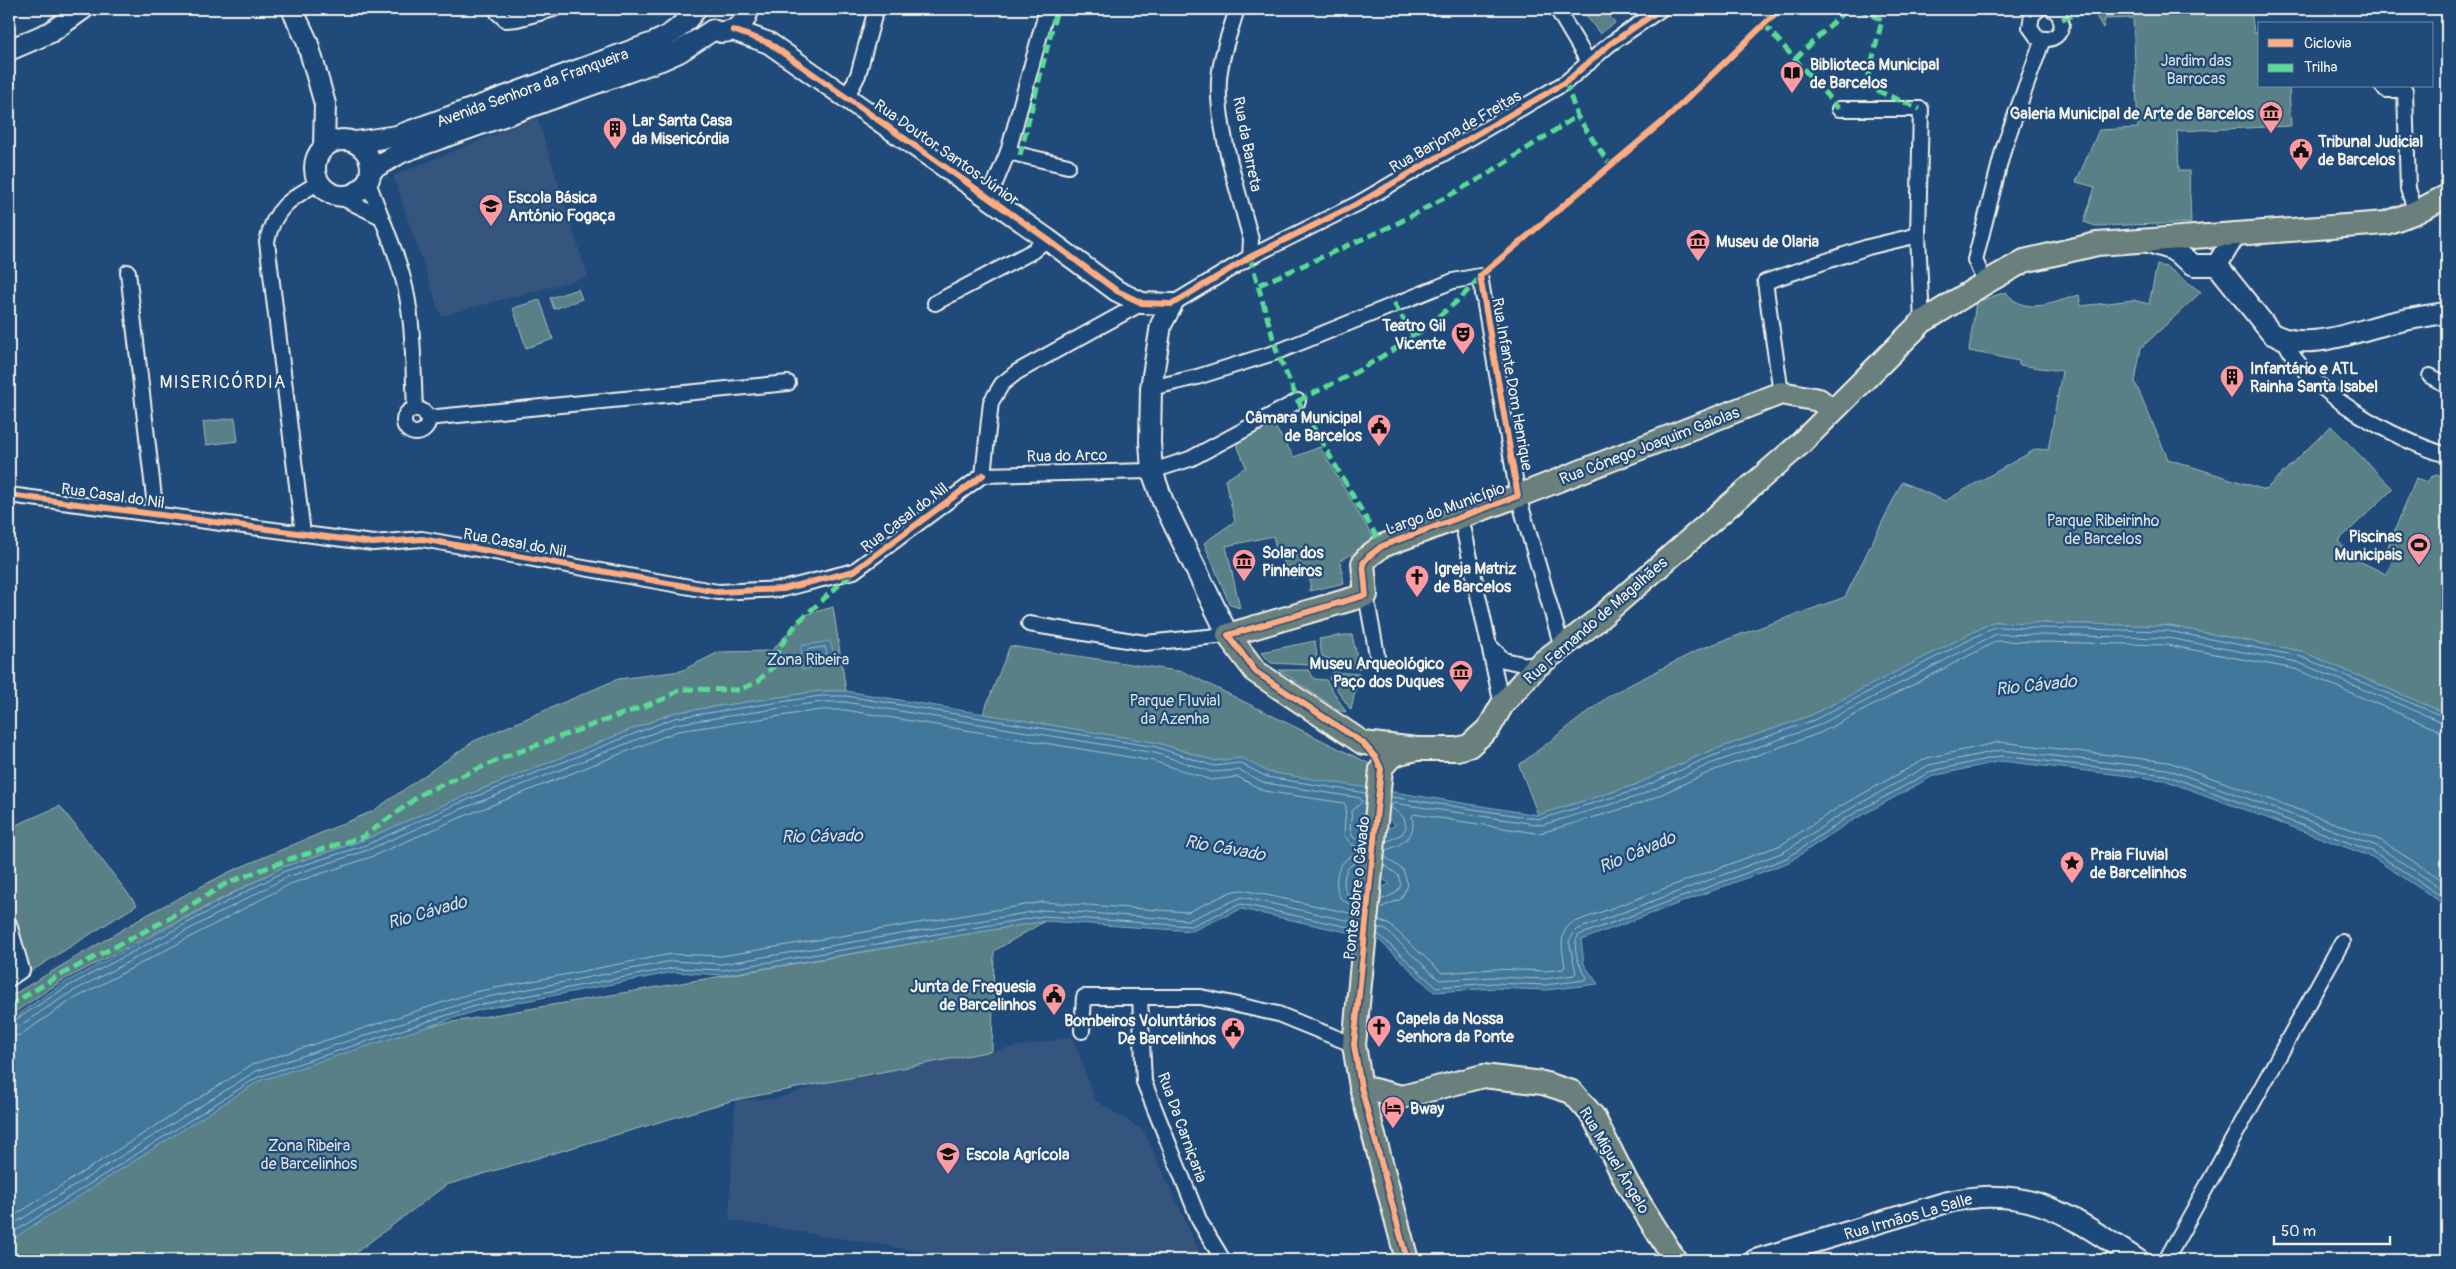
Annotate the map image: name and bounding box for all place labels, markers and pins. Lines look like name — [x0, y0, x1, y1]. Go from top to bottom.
place label: Biblioteca Municipal de Barcelos — [1810, 55, 1940, 93]
library icon: Biblioteca Municipal de Barcelos — [1779, 60, 1805, 94]
museum icon: Galeria Municipal de Arte de Barcelos — [2258, 100, 2284, 134]
place label: Galeria Municipal de Arte de Barcelos — [2010, 104, 2255, 124]
place label: Lar Santa Casa da Misericórdia — [632, 111, 733, 149]
building icon: Lar Santa Casa da Misericórdia — [602, 116, 628, 150]
place label: Tribunal Judicial de Barcelos — [2317, 132, 2423, 170]
public building icon: Tribunal Judicial de Barcelos — [2288, 137, 2314, 171]
place label: Escola Básica António Fogaça — [508, 188, 616, 226]
school or university icon: Escola Básica António Fogaça — [478, 193, 504, 227]
museum icon: Museu de Olaria — [1685, 228, 1711, 262]
place label: Museu de Olaria — [1716, 232, 1819, 252]
place label: Teatro Gil Vicente — [1381, 316, 1447, 354]
theatre icon: Teatro Gil Vicente — [1450, 321, 1476, 355]
place label: Infantário e ATL Rainha Santa Isabel — [2250, 359, 2378, 397]
building icon: Infantário e ATL Rainha Santa Isabel — [2219, 364, 2245, 398]
place label: Câmara Municipal de Barcelos — [1245, 408, 1363, 446]
public building icon: Câmara Municipal de Barcelos — [1366, 413, 1392, 447]
place label: Piscinas Municipais — [2335, 527, 2403, 565]
sports icon: Piscinas Municipais — [2406, 532, 2432, 566]
place label: Solar dos Pinheiros — [1262, 543, 1324, 581]
museum icon: Solar dos Pinheiros — [1231, 548, 1257, 582]
place label: Igreja Matriz de Barcelos — [1434, 559, 1517, 597]
church icon: Igreja Matriz de Barcelos — [1404, 564, 1430, 598]
place label: Museu Arqueológico Paço dos Duques — [1310, 654, 1445, 692]
museum icon: Museu Arqueológico Paço dos Duques — [1448, 659, 1474, 693]
place label: Praia Fluvial de Barcelinhos — [2090, 845, 2187, 883]
place icon: Praia Fluvial de Barcelinhos — [2059, 850, 2085, 884]
place label: Junta de Freguesia de Barcelinhos — [910, 977, 1037, 1015]
public building icon: Junta de Freguesia de Barcelinhos — [1041, 982, 1067, 1016]
place label: Capela da Nossa Senhora da Ponte — [1396, 1009, 1515, 1047]
place label: Bombeiros Voluntários De Barcelinhos — [1064, 1011, 1217, 1049]
church icon: Capela da Nossa Senhora da Ponte — [1366, 1014, 1392, 1048]
public building icon: Bombeiros Voluntários De Barcelinhos — [1220, 1016, 1246, 1050]
hotel icon: Bway — [1380, 1095, 1406, 1129]
place label: Bway — [1410, 1099, 1444, 1119]
school or university icon: Escola Agrícola — [935, 1141, 961, 1175]
place label: Escola Agrícola — [966, 1145, 1070, 1165]

